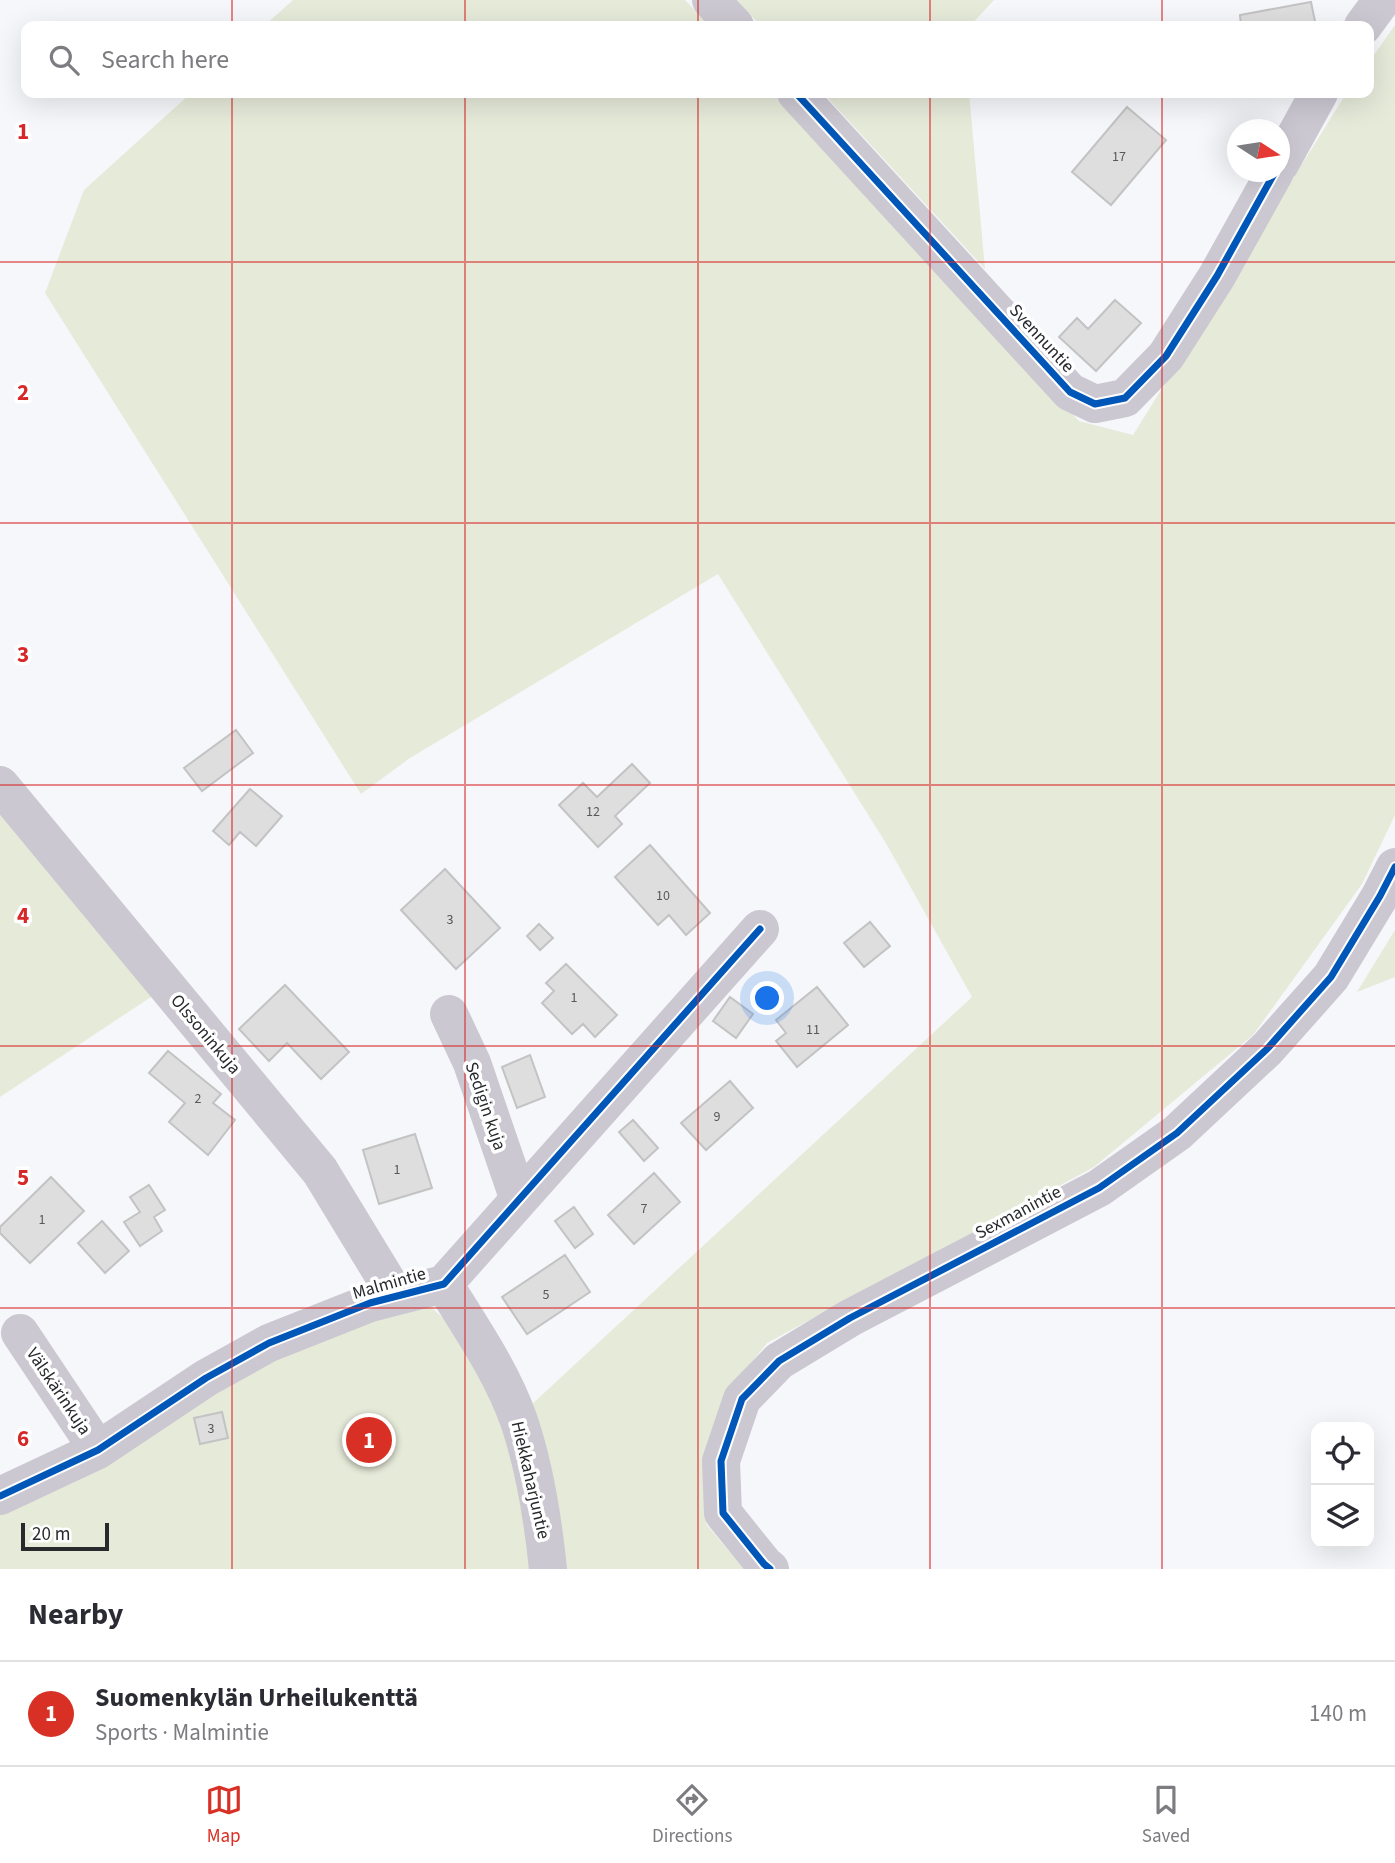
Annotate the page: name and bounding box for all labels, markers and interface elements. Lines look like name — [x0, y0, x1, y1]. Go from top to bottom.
search box — [21, 21, 1374, 98]
icon: search — [45, 41, 83, 79]
text: Search here — [101, 41, 229, 78]
text: 1 — [17, 115, 29, 148]
north arrow — [1227, 119, 1290, 182]
house number: 17 — [1112, 147, 1126, 167]
street label: Svennuntie — [1003, 298, 1080, 378]
text: 2 — [17, 376, 29, 409]
text: 3 — [17, 638, 29, 671]
house number: 12 — [586, 802, 600, 822]
house number: 10 — [656, 886, 670, 906]
text: 4 — [17, 899, 29, 932]
house number: 3 — [447, 910, 454, 930]
your location — [750, 981, 784, 1015]
house number: 1 — [571, 988, 578, 1008]
street label: Olssoninkuja — [165, 989, 247, 1080]
house number: 11 — [806, 1020, 820, 1040]
street label: Sedigin kuja — [459, 1059, 512, 1154]
house number: 2 — [195, 1089, 202, 1109]
house number: 9 — [714, 1107, 721, 1127]
house number: 1 — [394, 1160, 401, 1180]
text: 5 — [17, 1161, 29, 1194]
street label: Sexmanintie — [971, 1179, 1066, 1246]
house number: 7 — [641, 1199, 648, 1219]
house number: 1 — [39, 1210, 46, 1230]
street label: Malmintie — [349, 1261, 429, 1306]
house number: 5 — [543, 1285, 550, 1305]
street label: Välskärinkuja — [20, 1343, 97, 1440]
pin: 1 — [346, 1414, 392, 1466]
house number: 3 — [208, 1419, 215, 1439]
street label: Hiekkaharjuntie — [505, 1419, 556, 1542]
text: 6 — [17, 1422, 29, 1455]
map controls — [1311, 1422, 1374, 1548]
button: locate — [1311, 1422, 1374, 1485]
button: layers — [1311, 1485, 1374, 1548]
scale bar — [21, 1520, 108, 1552]
text: 20 m — [32, 1521, 70, 1548]
text: Nearby — [28, 1593, 123, 1636]
text: Suomenkylän Urheilukenttä — [95, 1679, 418, 1716]
text: 1 — [45, 1697, 57, 1730]
text: 140 m — [1309, 1697, 1367, 1730]
text: Sports · Malmintie — [95, 1716, 269, 1749]
tab: Map — [205, 1781, 243, 1850]
tab: Directions — [652, 1781, 732, 1850]
tab: Saved — [1142, 1781, 1190, 1850]

